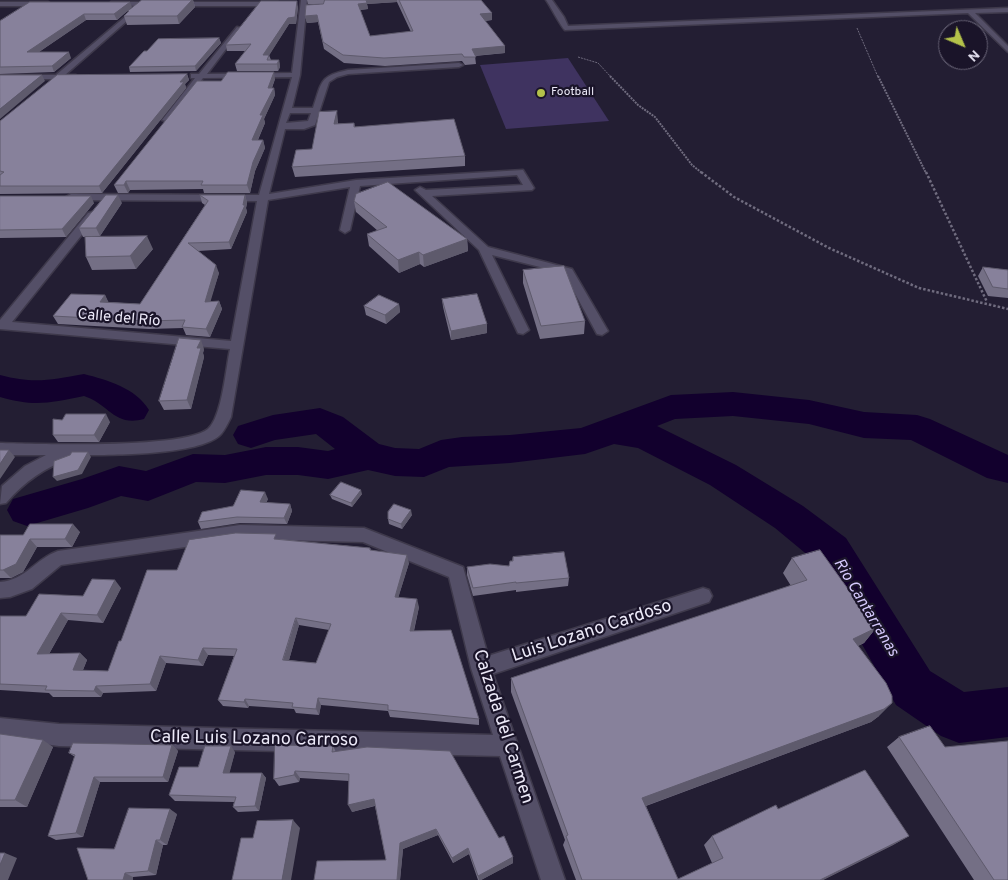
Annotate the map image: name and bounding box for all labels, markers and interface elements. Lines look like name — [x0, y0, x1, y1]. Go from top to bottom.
north arrow — [938, 20, 988, 70]
text: N — [964, 46, 983, 65]
place label: Football — [551, 86, 594, 100]
marker: Football — [535, 87, 547, 99]
street label: Calle del Río — [77, 306, 161, 332]
water label: Rio Cantarranas — [828, 556, 902, 660]
street label: Luis Lozano Cardoso — [509, 596, 675, 668]
street label: Calzada del Carmen — [467, 647, 537, 807]
street label: Calle Luis Lozano Carroso — [150, 727, 358, 753]

